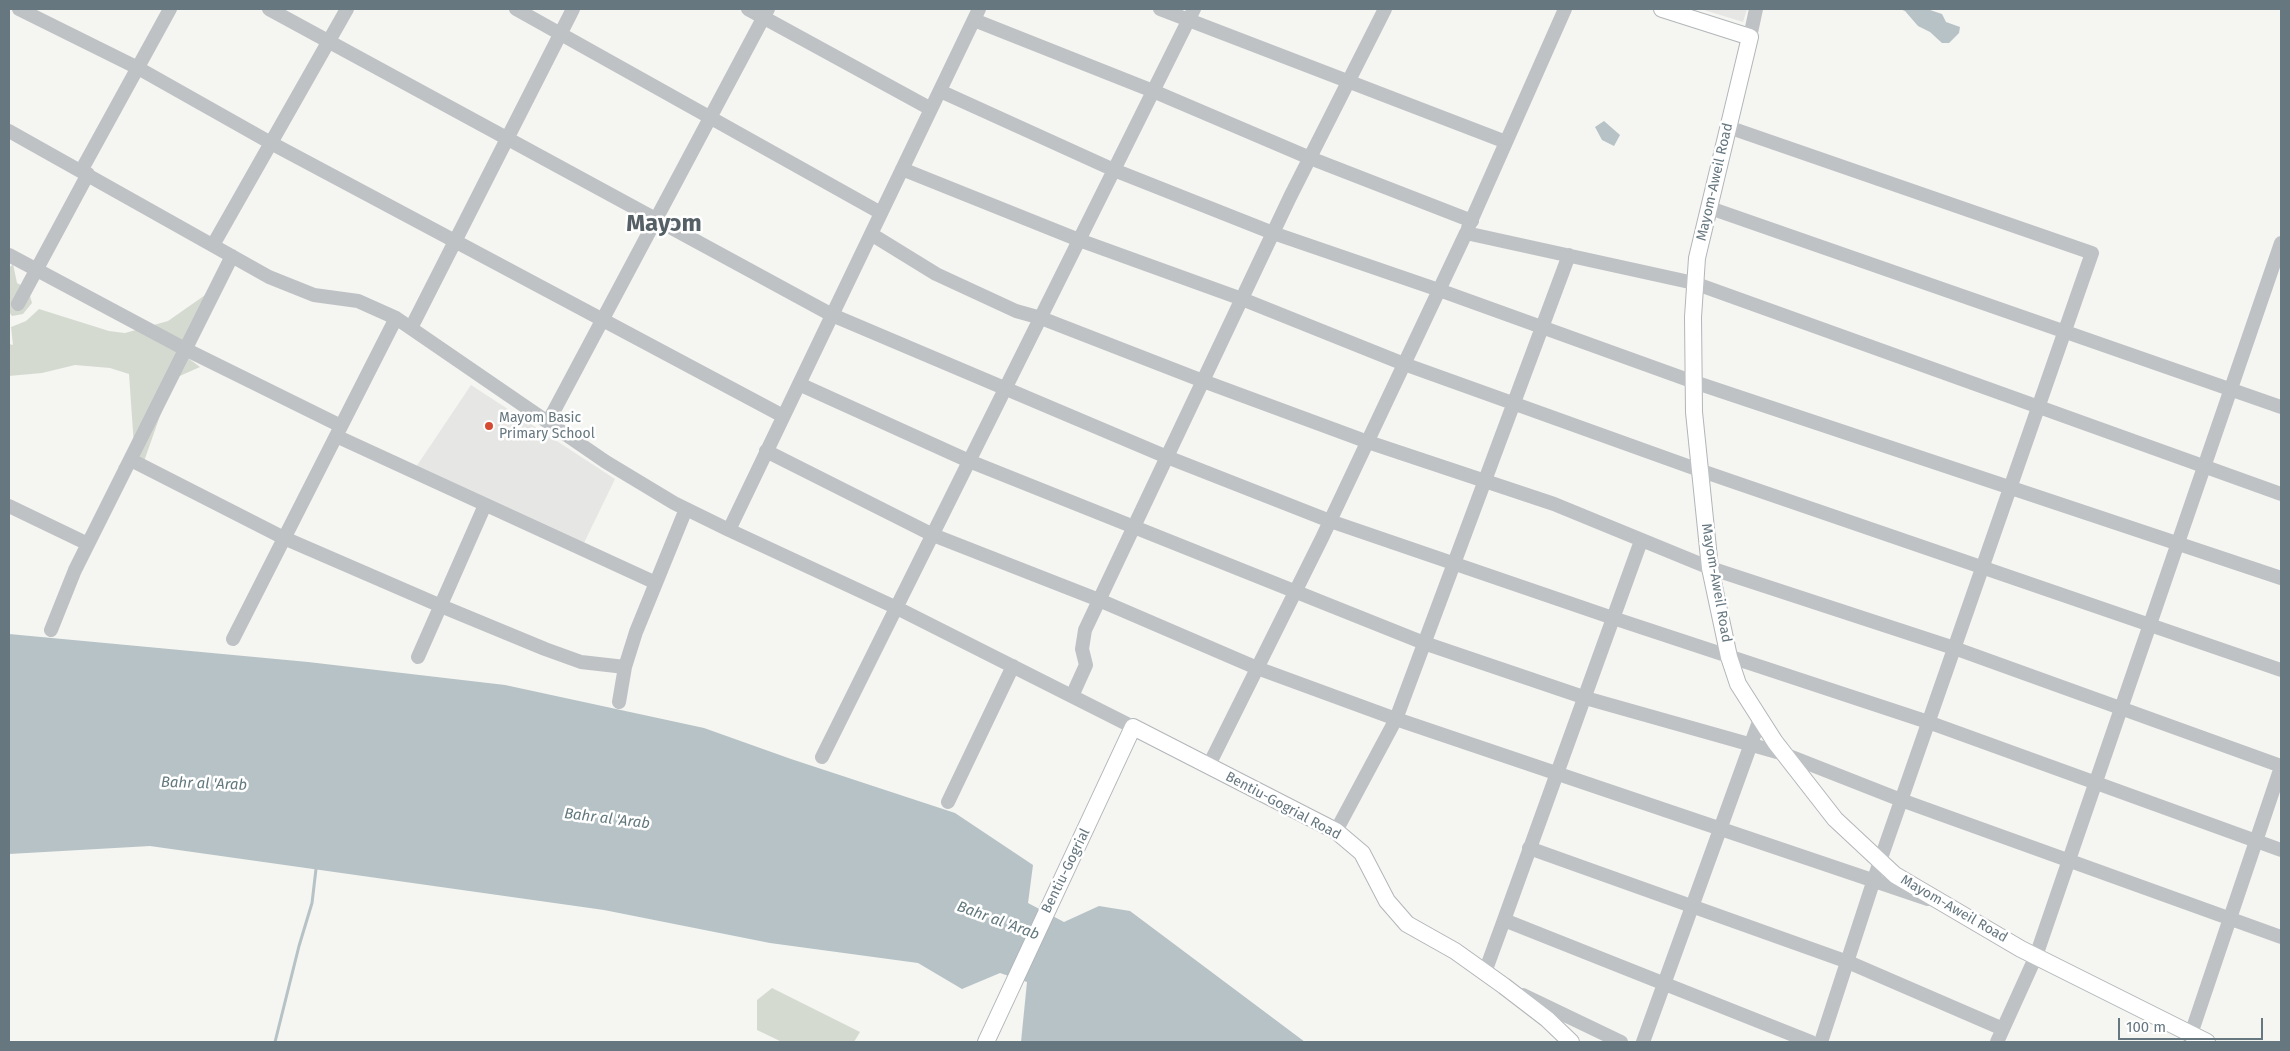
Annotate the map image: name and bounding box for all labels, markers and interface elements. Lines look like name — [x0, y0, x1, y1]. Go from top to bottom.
street label: Mayom-Aweil Road — [1693, 121, 1737, 243]
district label: Mayɔm — [626, 210, 702, 238]
place label: Mayom Basic Primary School — [499, 410, 595, 442]
marker: Mayom Basic Primary School — [483, 420, 495, 432]
street label: Mayom-Aweil Road — [1697, 522, 1735, 644]
street label: Bentiu-Gogrial Road — [1222, 768, 1344, 844]
water label: Bahr al 'Arab — [161, 773, 247, 795]
water label: Bahr al 'Arab — [563, 805, 651, 833]
street label: Bentiu-Gogrial — [1038, 826, 1094, 916]
street label: Mayom-Aweil Road — [1898, 872, 2010, 946]
water label: Bahr al 'Arab — [954, 898, 1042, 944]
scale bar — [2120, 1008, 2265, 1040]
text: 100 m — [2126, 1018, 2166, 1036]

